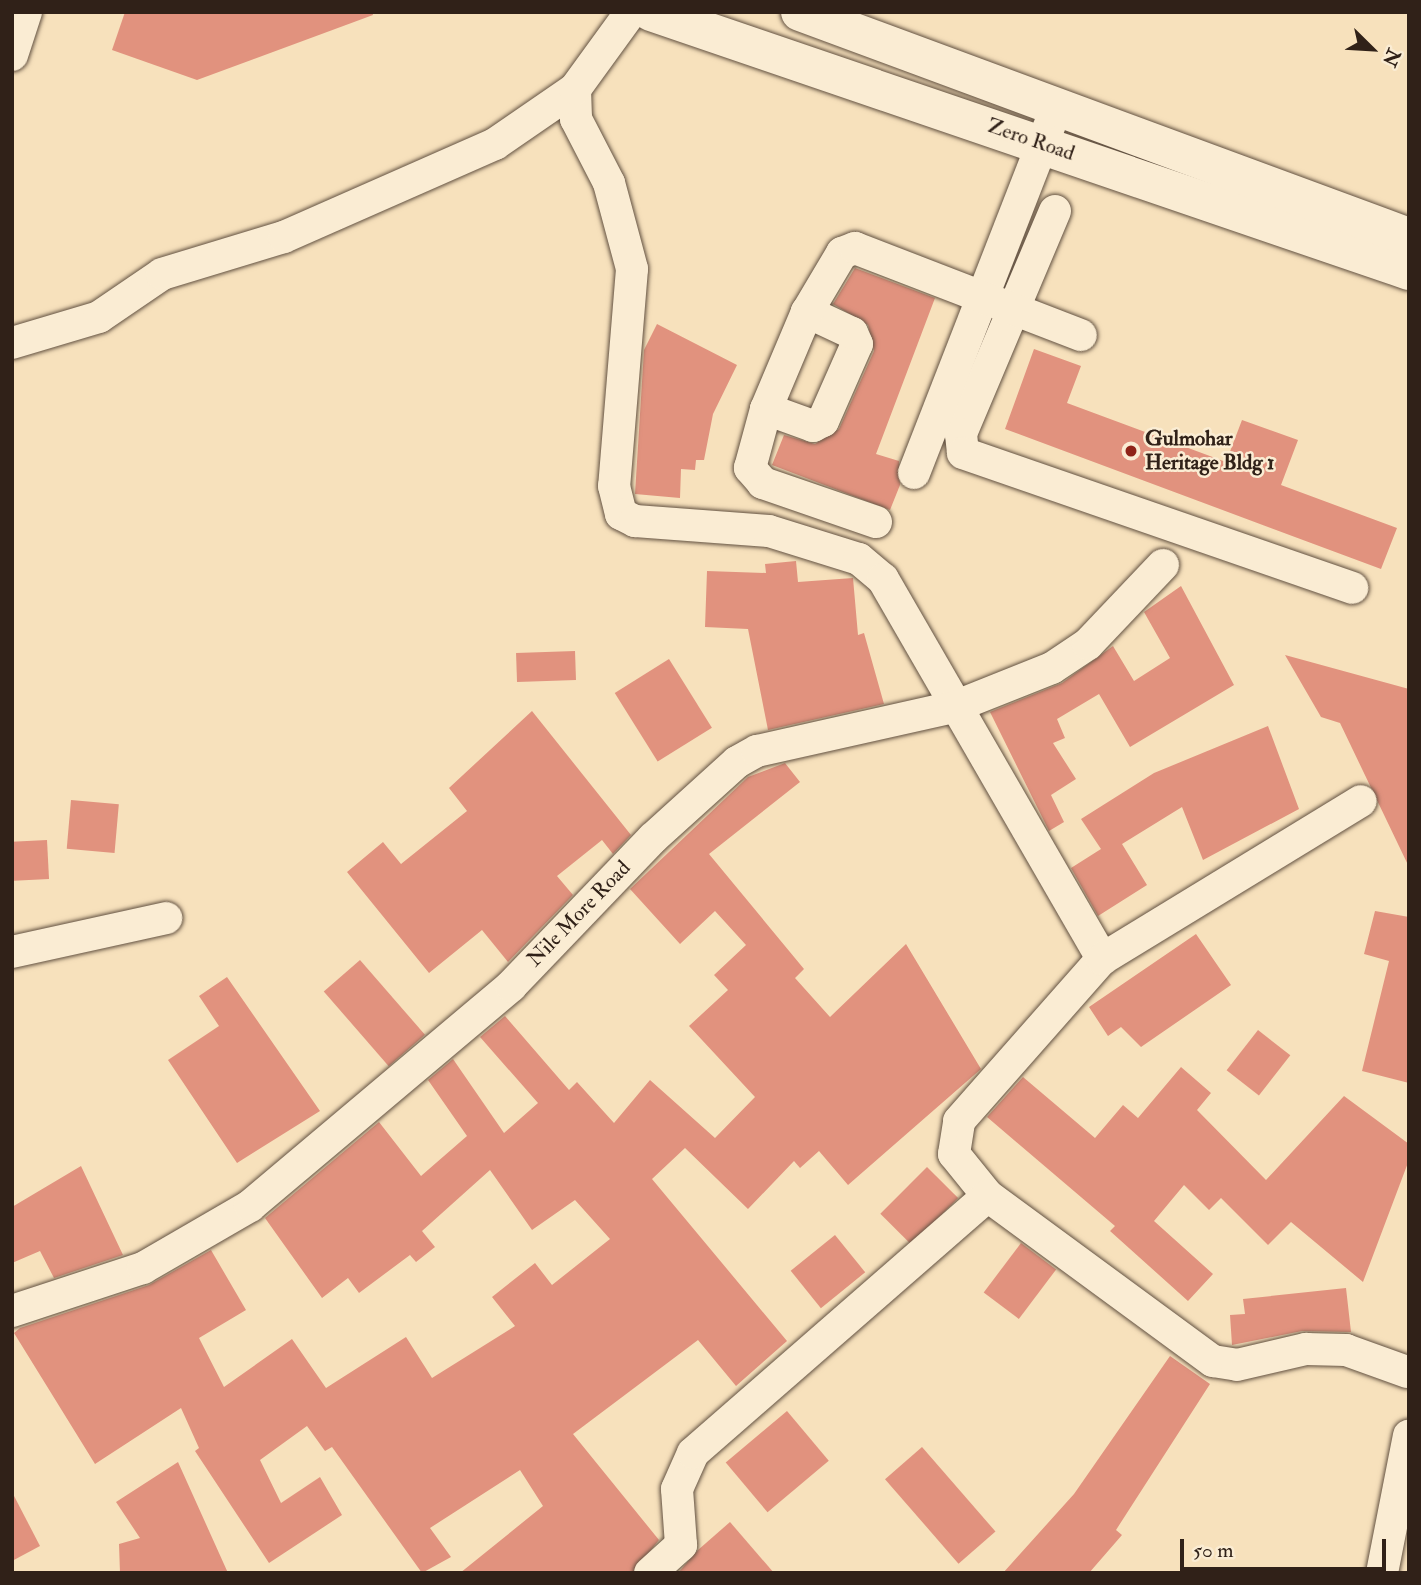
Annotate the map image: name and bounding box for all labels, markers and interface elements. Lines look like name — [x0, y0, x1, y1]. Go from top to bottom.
north arrow — [1337, 14, 1407, 84]
text: N — [1377, 45, 1406, 70]
street label: Zero Road — [984, 113, 1078, 167]
place label: Gulmohar Heritage Bldg 1 — [1145, 426, 1275, 476]
marker: Gulmohar Heritage Bldg 1 — [1123, 443, 1139, 459]
street label: Nile More Road — [522, 856, 636, 972]
scale bar — [1183, 1526, 1390, 1570]
text: 50 m — [1193, 1537, 1234, 1564]

